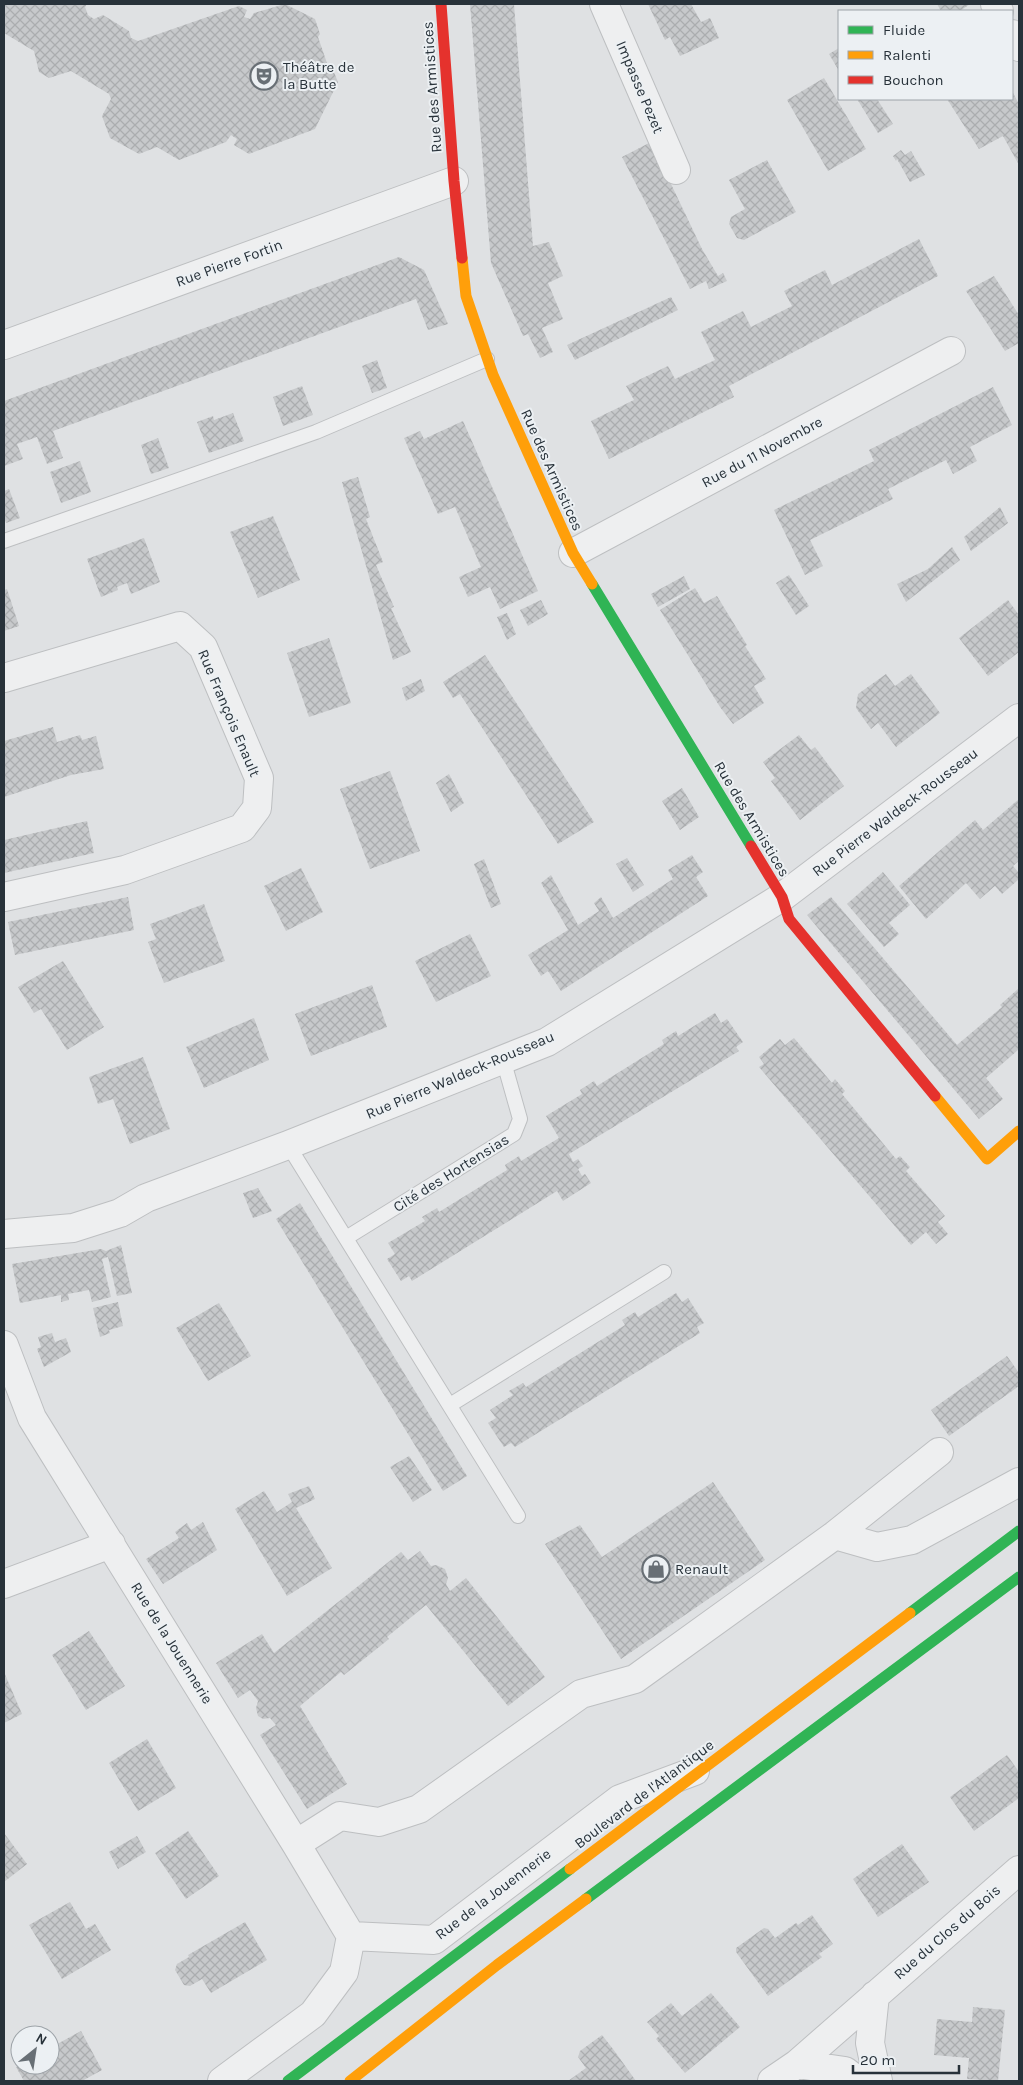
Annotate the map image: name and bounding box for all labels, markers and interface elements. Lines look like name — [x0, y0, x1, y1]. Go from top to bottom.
legend — [838, 10, 1013, 100]
street label: Rue des Armistices — [418, 21, 446, 153]
text: Fluide — [883, 21, 925, 39]
street label: Impasse Pezet — [612, 38, 668, 136]
text: Ralenti — [883, 46, 932, 64]
place label: Théâtre de la Butte — [283, 58, 354, 93]
theatre icon: Théâtre de la Butte — [249, 61, 279, 91]
text: Bouchon — [883, 71, 944, 89]
street label: Rue Pierre Fortin — [173, 235, 285, 291]
street label: Rue des Armistices — [517, 406, 587, 534]
street label: Rue du 11 Novembre — [698, 413, 826, 491]
street label: Rue François Enault — [194, 647, 264, 780]
street label: Rue Pierre Waldeck-Rousseau — [809, 744, 981, 880]
street label: Rue des Armistices — [710, 758, 794, 880]
street label: Rue Pierre Waldeck-Rousseau — [363, 1027, 557, 1123]
street label: Cité des Hortensias — [390, 1130, 512, 1216]
shop icon: Renault — [641, 1554, 671, 1584]
place label: Renault — [675, 1560, 728, 1578]
street label: Rue de la Jouennerie — [127, 1579, 217, 1707]
street label: Boulevard de l'Atlantique — [571, 1736, 717, 1852]
street label: Rue de la Jouennerie — [432, 1845, 554, 1943]
street label: Rue du Clos du Bois — [890, 1881, 1004, 1983]
north arrow — [10, 2025, 60, 2075]
text: N — [33, 2029, 50, 2049]
scale bar — [853, 2042, 959, 2074]
text: 20 m — [860, 2051, 895, 2069]

